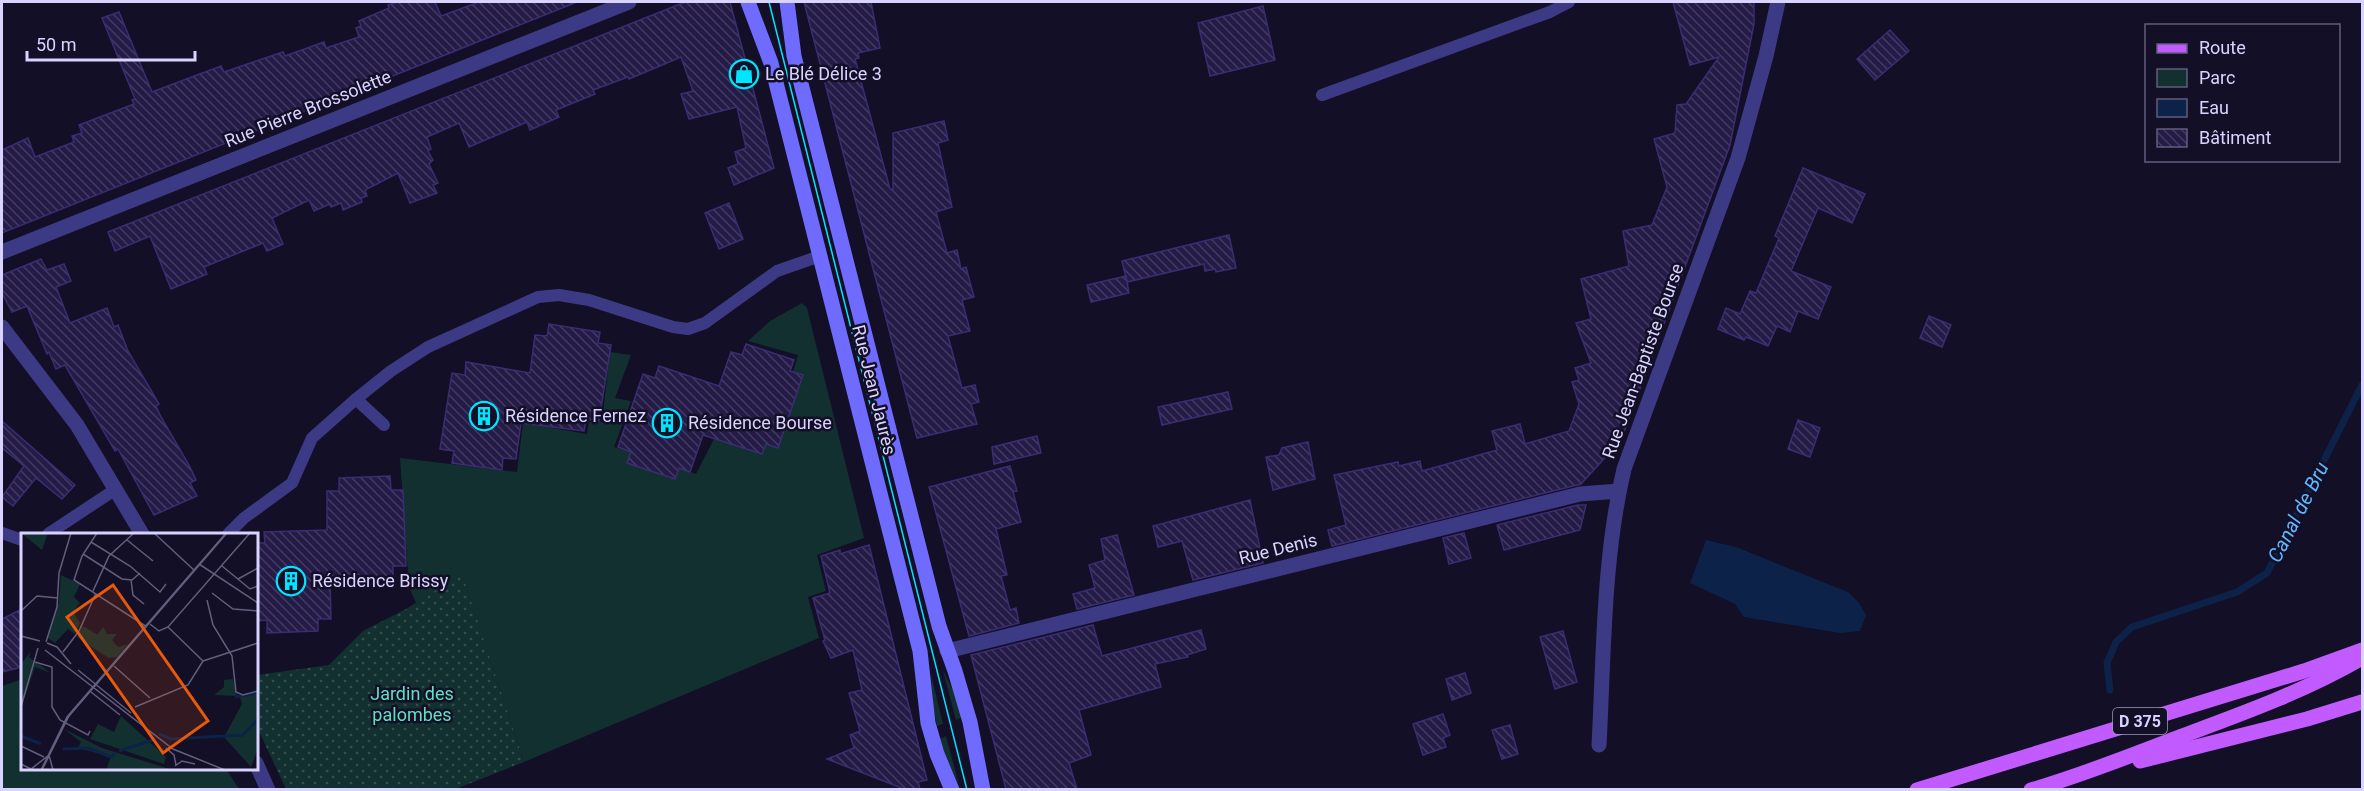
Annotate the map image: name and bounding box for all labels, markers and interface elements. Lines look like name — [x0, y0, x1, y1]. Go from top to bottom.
scale bar — [27, 24, 195, 62]
legend — [2145, 24, 2340, 162]
text: 50 m — [36, 34, 76, 55]
text: Route — [2199, 37, 2246, 58]
shop icon: Le Blé Délice 3 — [728, 58, 760, 90]
place label: Le Blé Délice 3 — [765, 63, 882, 84]
street label: Rue Pierre Brossolette — [221, 65, 394, 152]
text: Parc — [2199, 67, 2235, 88]
text: Eau — [2199, 97, 2229, 118]
text: Bâtiment — [2199, 127, 2272, 148]
street label: Rue Jean-Baptiste Bourse — [1597, 260, 1688, 461]
street label: Rue Jean Jaurès — [848, 323, 901, 457]
building icon: Résidence Fernez — [468, 400, 500, 432]
place label: Résidence Fernez — [505, 405, 646, 426]
building icon: Résidence Bourse — [651, 407, 683, 439]
place label: Résidence Bourse — [688, 412, 832, 433]
water label: Canal de Bru — [2262, 457, 2334, 566]
street label: Rue Denis — [1237, 529, 1319, 568]
inset map — [21, 533, 258, 770]
building icon: Résidence Brissy — [275, 565, 307, 597]
place label: Résidence Brissy — [312, 570, 449, 591]
park label: Jardin des palombes — [370, 683, 454, 725]
road number: D 375 — [2113, 708, 2167, 734]

